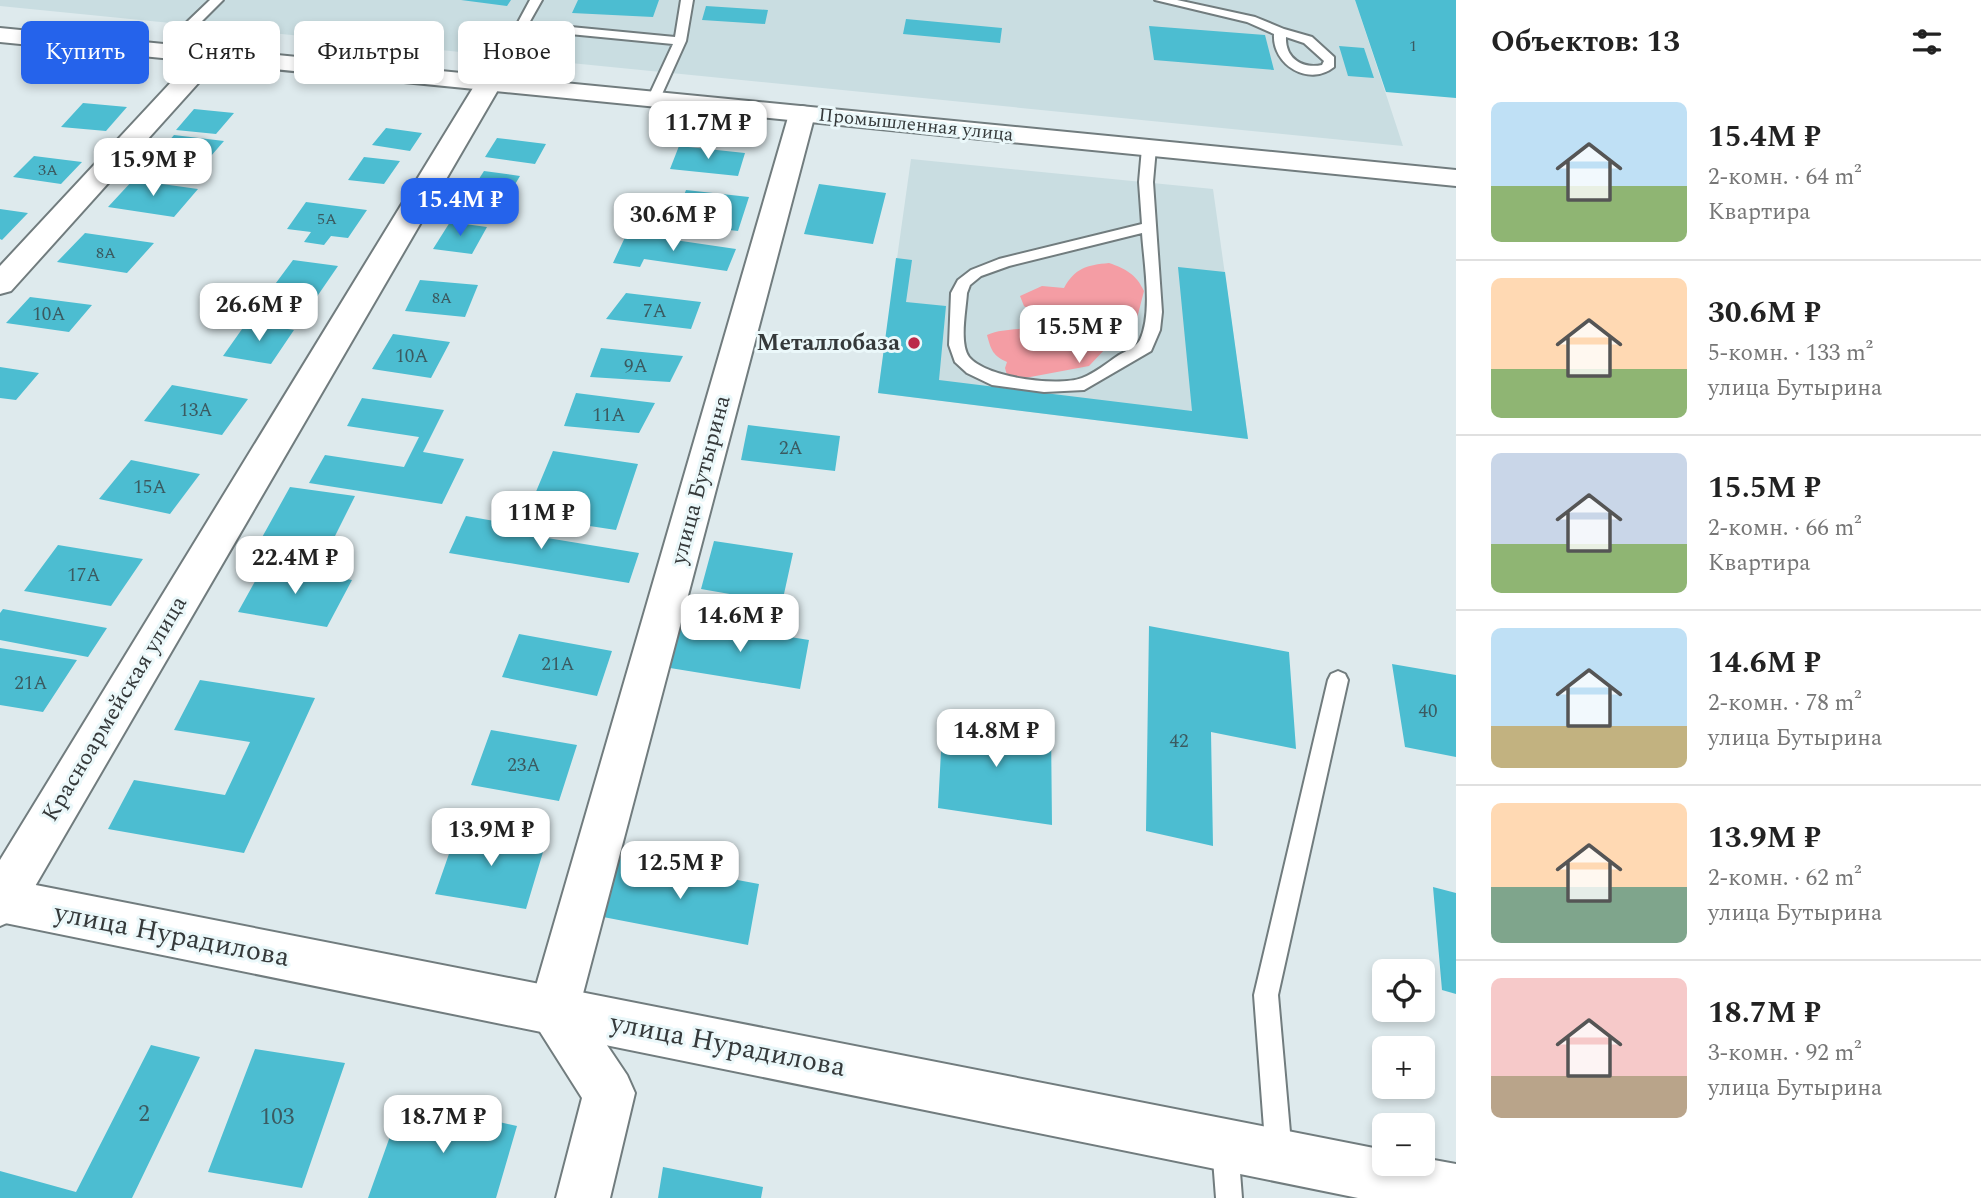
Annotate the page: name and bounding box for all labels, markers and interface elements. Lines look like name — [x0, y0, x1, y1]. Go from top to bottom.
text: Объектов: 13 — [1491, 19, 1680, 65]
chip: Купить — [21, 21, 149, 84]
chip: Снять — [163, 21, 280, 84]
chip: Фильтры — [294, 21, 444, 84]
chip: Новое — [458, 21, 575, 84]
icon: filters — [1908, 23, 1946, 61]
house number: 1 — [1409, 34, 1417, 58]
street label: Промышленная улица — [817, 100, 1016, 150]
pin: 11.7M ₽ — [643, 102, 773, 161]
text: 11.7M ₽ — [665, 106, 751, 141]
text: 15.4M ₽ — [1708, 114, 1821, 160]
icon: home — [1547, 130, 1631, 214]
pin: 15.9M ₽ — [88, 138, 218, 198]
text: 15.9M ₽ — [110, 143, 196, 178]
house number: 3А — [38, 158, 58, 182]
text: 2-комн. · 64 m² — [1708, 160, 1862, 195]
pin: 15.4M ₽ — [395, 178, 525, 238]
text: 15.4M ₽ — [417, 183, 503, 218]
pin: 30.6M ₽ — [608, 194, 738, 253]
text: Квартира — [1708, 195, 1811, 230]
text: 30.6M ₽ — [630, 198, 716, 233]
house number: 5А — [317, 207, 337, 231]
house number: 8А — [96, 241, 116, 265]
pin: 26.6M ₽ — [194, 284, 324, 343]
house number: 8А — [432, 286, 452, 310]
text: 26.6M ₽ — [216, 288, 302, 323]
text: 30.6M ₽ — [1708, 290, 1821, 336]
house number: 7А — [643, 297, 667, 326]
house number: 10А — [32, 300, 66, 329]
pin: 15.5M ₽ — [1014, 306, 1144, 365]
icon: home — [1547, 306, 1631, 390]
text: 15.5M ₽ — [1036, 310, 1122, 345]
place label: Металлобаза — [757, 326, 900, 361]
marker: Металлобаза — [906, 335, 922, 351]
text: 5-комн. · 133 m² — [1708, 336, 1873, 371]
house number: 10А — [395, 342, 429, 371]
house number: 9А — [624, 352, 648, 381]
text: улица Бутырина — [1708, 371, 1882, 406]
street label: улица Бутырина — [661, 391, 740, 570]
house number: 13А — [179, 396, 213, 425]
house number: 11А — [592, 401, 626, 430]
house number: 2А — [779, 434, 803, 463]
text: 15.5M ₽ — [1708, 465, 1821, 511]
house number: 15А — [133, 473, 167, 502]
icon: home — [1547, 481, 1631, 565]
pin: 11M ₽ — [492, 491, 590, 551]
text: 11M ₽ — [507, 496, 575, 531]
text: 2-комн. · 66 m² — [1708, 511, 1862, 546]
pin: 22.4M ₽ — [230, 536, 360, 596]
text: 22.4M ₽ — [252, 541, 338, 576]
text: Квартира — [1708, 546, 1811, 581]
house number: 17А — [67, 561, 101, 590]
street label: Красноармейская улица — [33, 589, 197, 829]
pin: 14.6M ₽ — [675, 594, 805, 654]
text: 14.6M ₽ — [697, 599, 783, 634]
text: 14.6M ₽ — [1708, 640, 1821, 686]
house number: 21А — [541, 650, 575, 679]
icon: home — [1547, 656, 1631, 740]
house number: 21А — [14, 669, 48, 698]
text: 2-комн. · 78 m² — [1708, 686, 1862, 721]
house number: 40 — [1418, 697, 1438, 726]
pin: 14.8M ₽ — [931, 710, 1061, 769]
text: 14.8M ₽ — [953, 714, 1039, 749]
text: улица Бутырина — [1708, 721, 1882, 756]
house number: 42 — [1169, 727, 1189, 756]
house number: 23А — [507, 751, 541, 780]
pin: 13.9M ₽ — [426, 808, 556, 868]
text: 13.9M ₽ — [448, 813, 534, 848]
text: 13.9M ₽ — [1708, 815, 1821, 861]
icon: home — [1547, 831, 1631, 915]
pin: 12.5M ₽ — [615, 842, 745, 901]
text: 12.5M ₽ — [637, 846, 723, 881]
text: 2-комн. · 62 m² — [1708, 861, 1862, 896]
street label: улица Нурадилова — [50, 891, 294, 979]
text: улица Бутырина — [1708, 896, 1882, 931]
map controls — [1372, 959, 1435, 1176]
button: locate — [1372, 959, 1435, 1022]
text: 18.7M ₽ — [1708, 990, 1821, 1036]
street label: улица Нурадилова — [606, 1001, 850, 1089]
icon: home — [1547, 1006, 1631, 1090]
button: + — [1372, 1036, 1435, 1099]
text: 3-комн. · 92 m² — [1708, 1036, 1862, 1071]
text: улица Бутырина — [1708, 1071, 1882, 1106]
pin: 18.7M ₽ — [378, 1096, 508, 1155]
house number: 2 — [138, 1097, 150, 1132]
house number: 103 — [260, 1100, 294, 1135]
text: 18.7M ₽ — [400, 1100, 486, 1135]
button: − — [1372, 1113, 1435, 1176]

